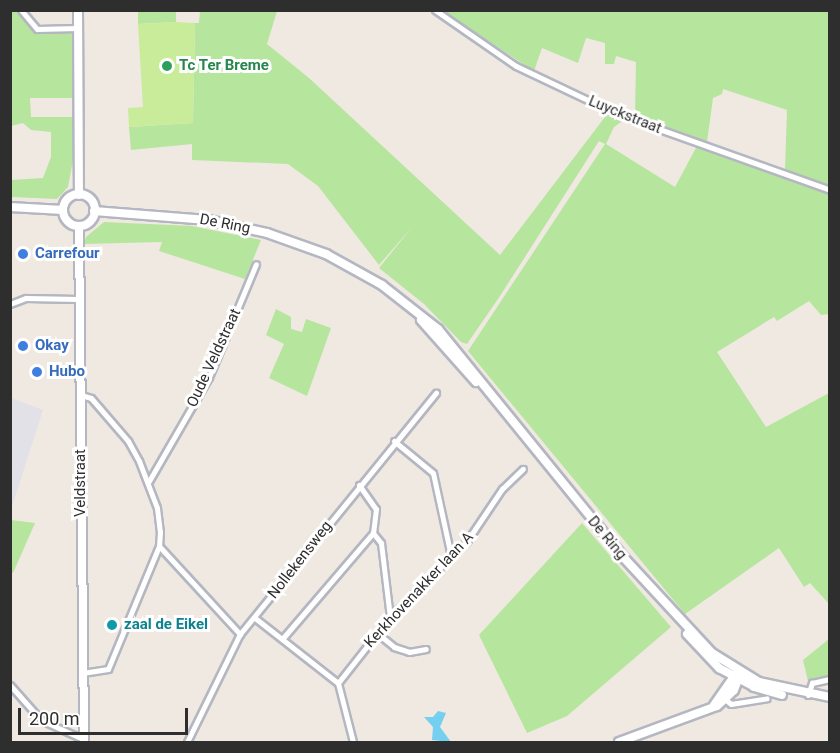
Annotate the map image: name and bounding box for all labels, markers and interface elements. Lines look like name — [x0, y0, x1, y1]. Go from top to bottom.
place label: Tc Ter Breme — [179, 57, 269, 75]
marker: Tc Ter Breme — [160, 59, 174, 73]
street label: Luyckstraat — [586, 92, 664, 138]
street label: De Ring — [198, 210, 252, 238]
place label: Carrefour — [35, 245, 100, 263]
marker: Carrefour — [16, 247, 30, 261]
street label: Oude Veldstraat — [183, 306, 245, 410]
place label: Okay — [35, 337, 69, 355]
marker: Okay — [16, 339, 30, 353]
place label: Hubo — [49, 363, 85, 381]
marker: Hubo — [30, 365, 44, 379]
street label: Veldstraat — [72, 449, 90, 517]
street label: De Ring — [584, 513, 630, 563]
street label: Nollekensweg — [264, 518, 336, 602]
street label: Kerkhovenakker laan A — [361, 528, 477, 652]
place label: zaal de Eikel — [124, 616, 208, 634]
marker: zaal de Eikel — [105, 618, 119, 632]
scale bar — [21, 696, 190, 734]
text: 200 m — [29, 708, 80, 729]

